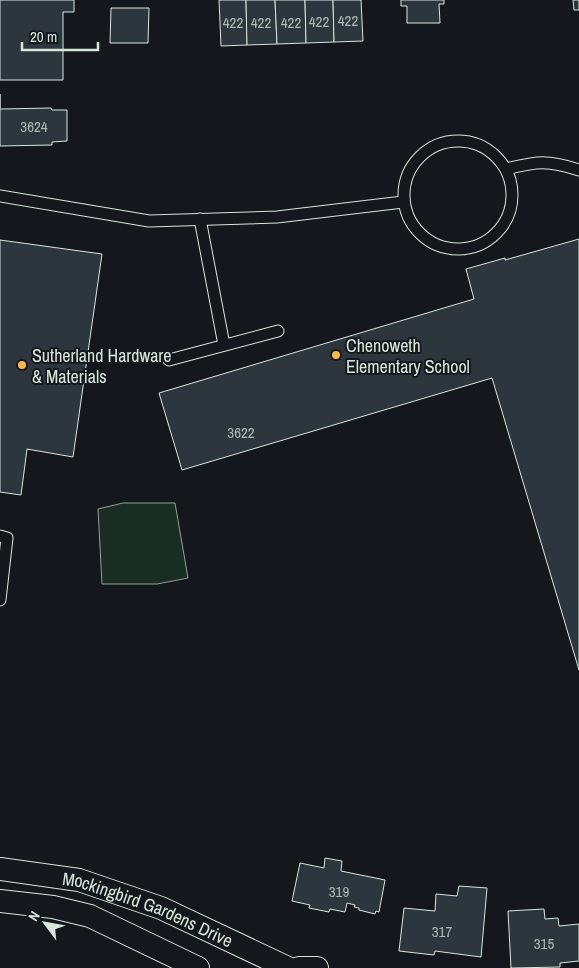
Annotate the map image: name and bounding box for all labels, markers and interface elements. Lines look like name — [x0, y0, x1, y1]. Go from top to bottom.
house number: 422 — [338, 10, 358, 31]
house number: 422 — [309, 11, 329, 32]
house number: 422 — [223, 12, 243, 33]
house number: 422 — [251, 12, 271, 33]
house number: 422 — [281, 12, 301, 33]
scale bar — [22, 20, 99, 52]
text: 20 m — [30, 26, 57, 47]
house number: 3624 — [20, 116, 48, 137]
place label: Chenoweth Elementary School — [346, 333, 470, 379]
place label: Sutherland Hardware & Materials — [32, 343, 171, 389]
marker: Chenoweth Elementary School — [330, 349, 342, 361]
marker: Sutherland Hardware & Materials — [16, 359, 28, 371]
house number: 3622 — [227, 422, 255, 443]
street label: Mockingbird Gardens Drive — [61, 865, 237, 953]
house number: 319 — [329, 881, 349, 902]
north arrow — [20, 898, 70, 948]
text: N — [24, 908, 44, 924]
house number: 317 — [432, 921, 452, 942]
house number: 315 — [534, 933, 554, 954]

